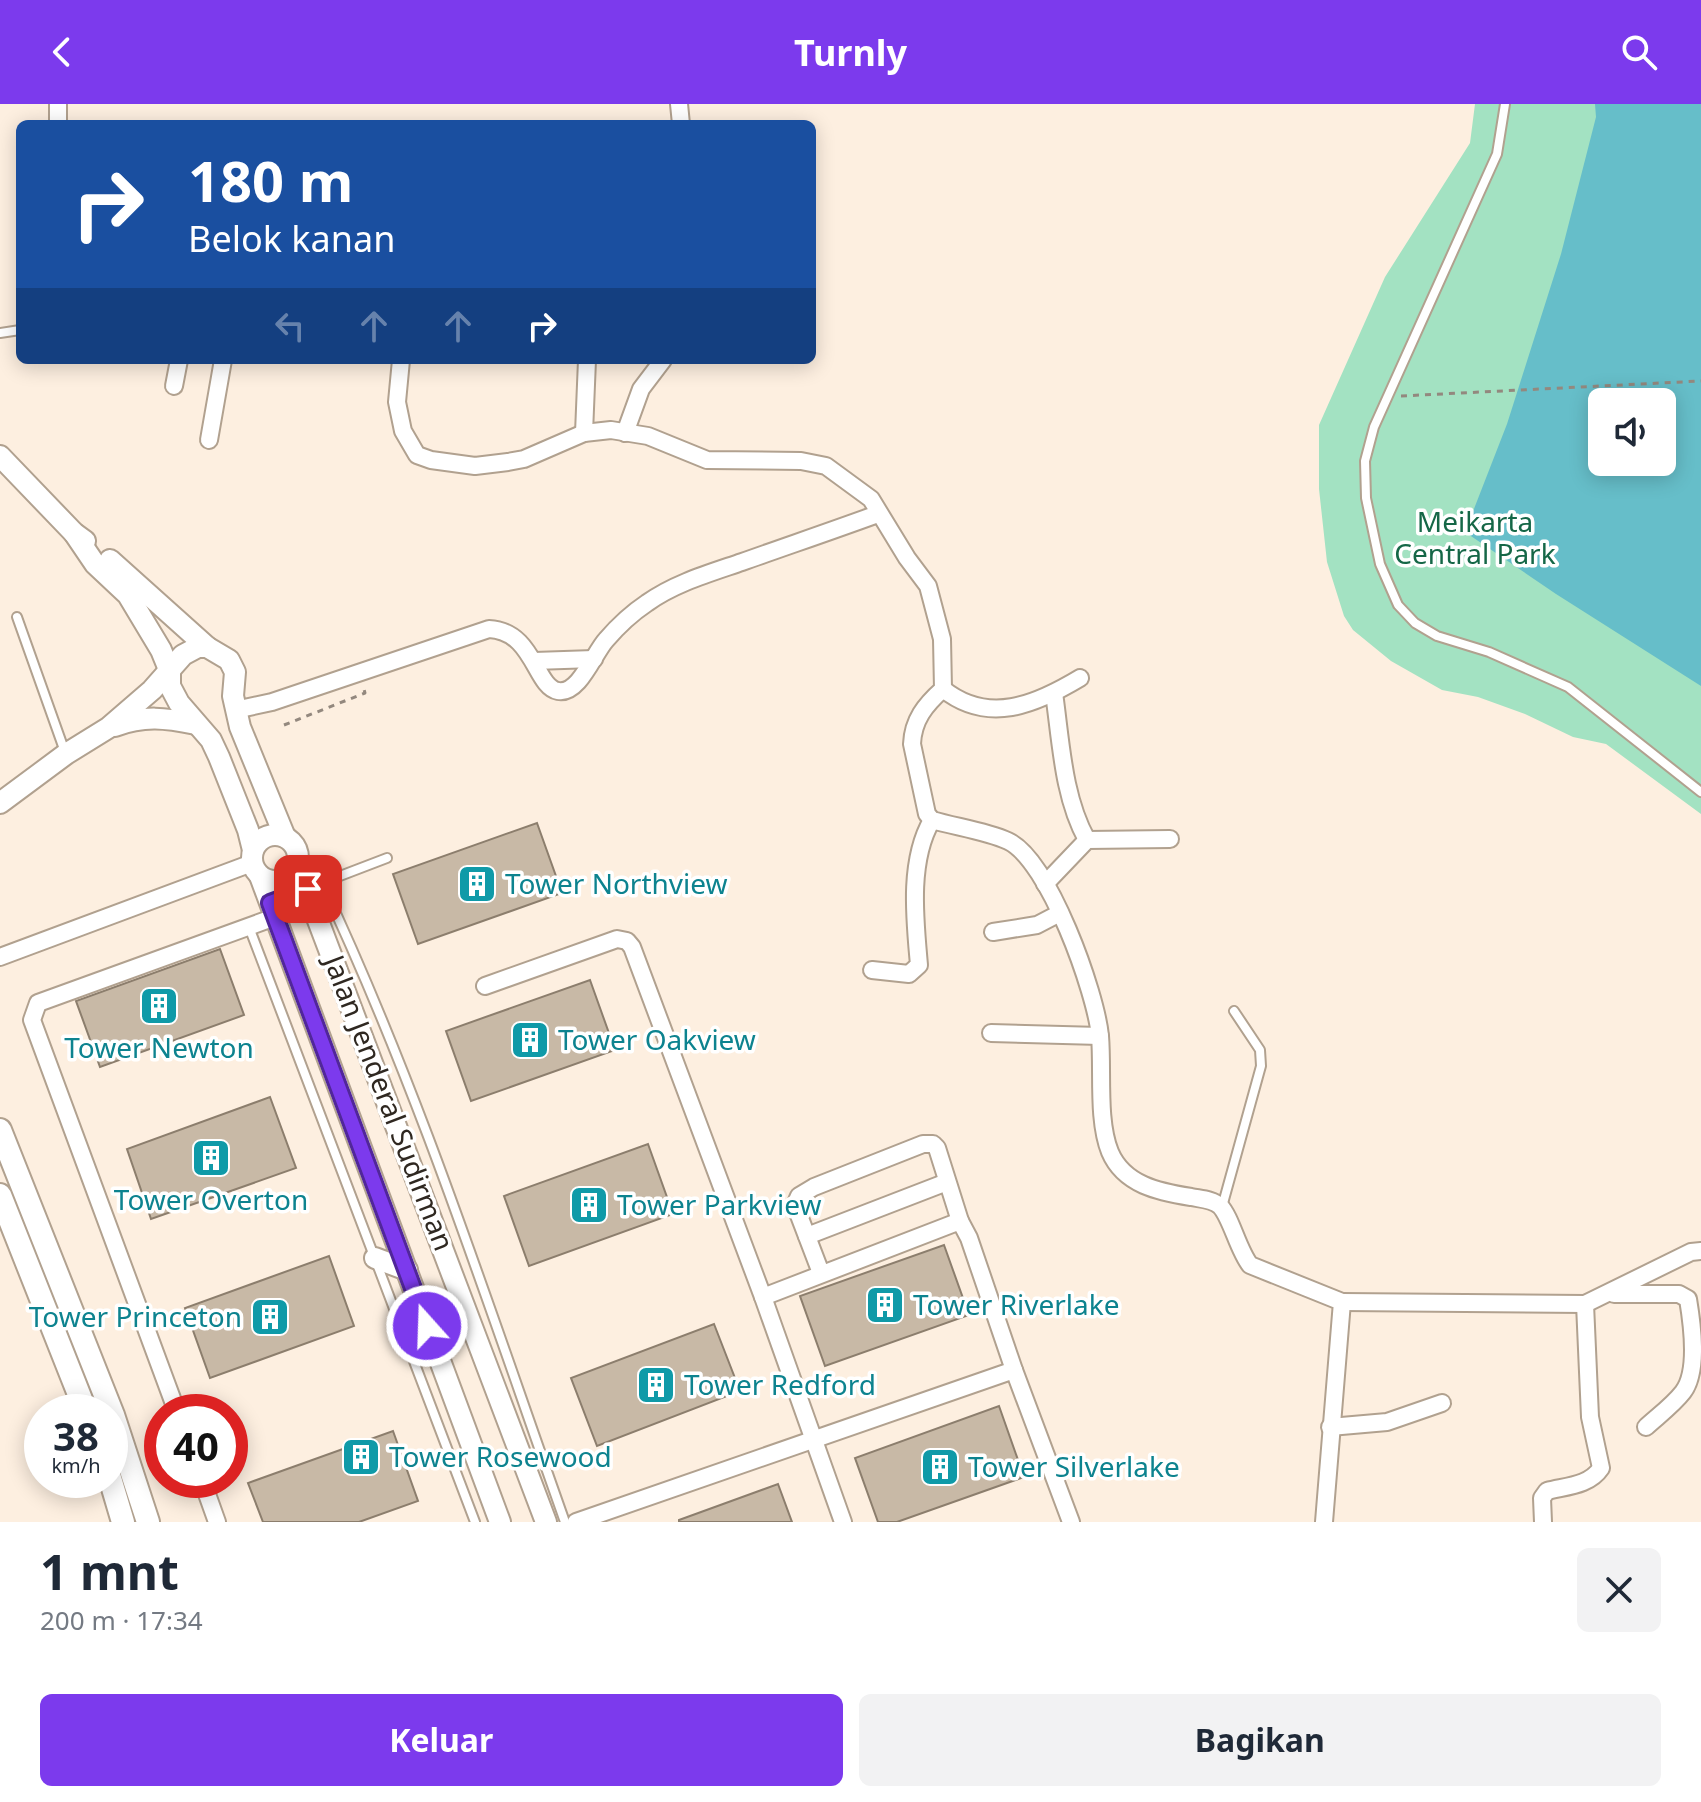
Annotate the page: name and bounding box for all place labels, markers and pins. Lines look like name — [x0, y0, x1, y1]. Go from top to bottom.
pin — [274, 855, 342, 923]
building icon: Tower Northview — [456, 863, 498, 905]
place label: Tower Northview — [505, 864, 728, 902]
building icon: Tower Newton — [138, 985, 180, 1027]
building icon: Tower Oakview — [509, 1019, 551, 1061]
place label: Tower Oakview — [558, 1020, 756, 1058]
place label: Tower Newton — [64, 1028, 254, 1066]
building icon: Tower Overton — [190, 1137, 232, 1179]
place label: Tower Overton — [114, 1180, 308, 1218]
building icon: Tower Parkview — [568, 1184, 610, 1226]
place label: Tower Parkview — [617, 1185, 822, 1223]
building icon: Tower Riverlake — [864, 1284, 906, 1326]
place label: Tower Riverlake — [913, 1285, 1120, 1323]
building icon: Tower Princeton — [249, 1296, 291, 1338]
place label: Tower Princeton — [29, 1297, 242, 1335]
building icon: Tower Redford — [635, 1364, 677, 1406]
place label: Tower Redford — [684, 1365, 876, 1403]
building icon: Tower Rosewood — [340, 1436, 382, 1478]
place label: Tower Rosewood — [389, 1437, 612, 1475]
building icon: Tower Silverlake — [919, 1446, 961, 1488]
place label: Tower Silverlake — [968, 1447, 1180, 1485]

